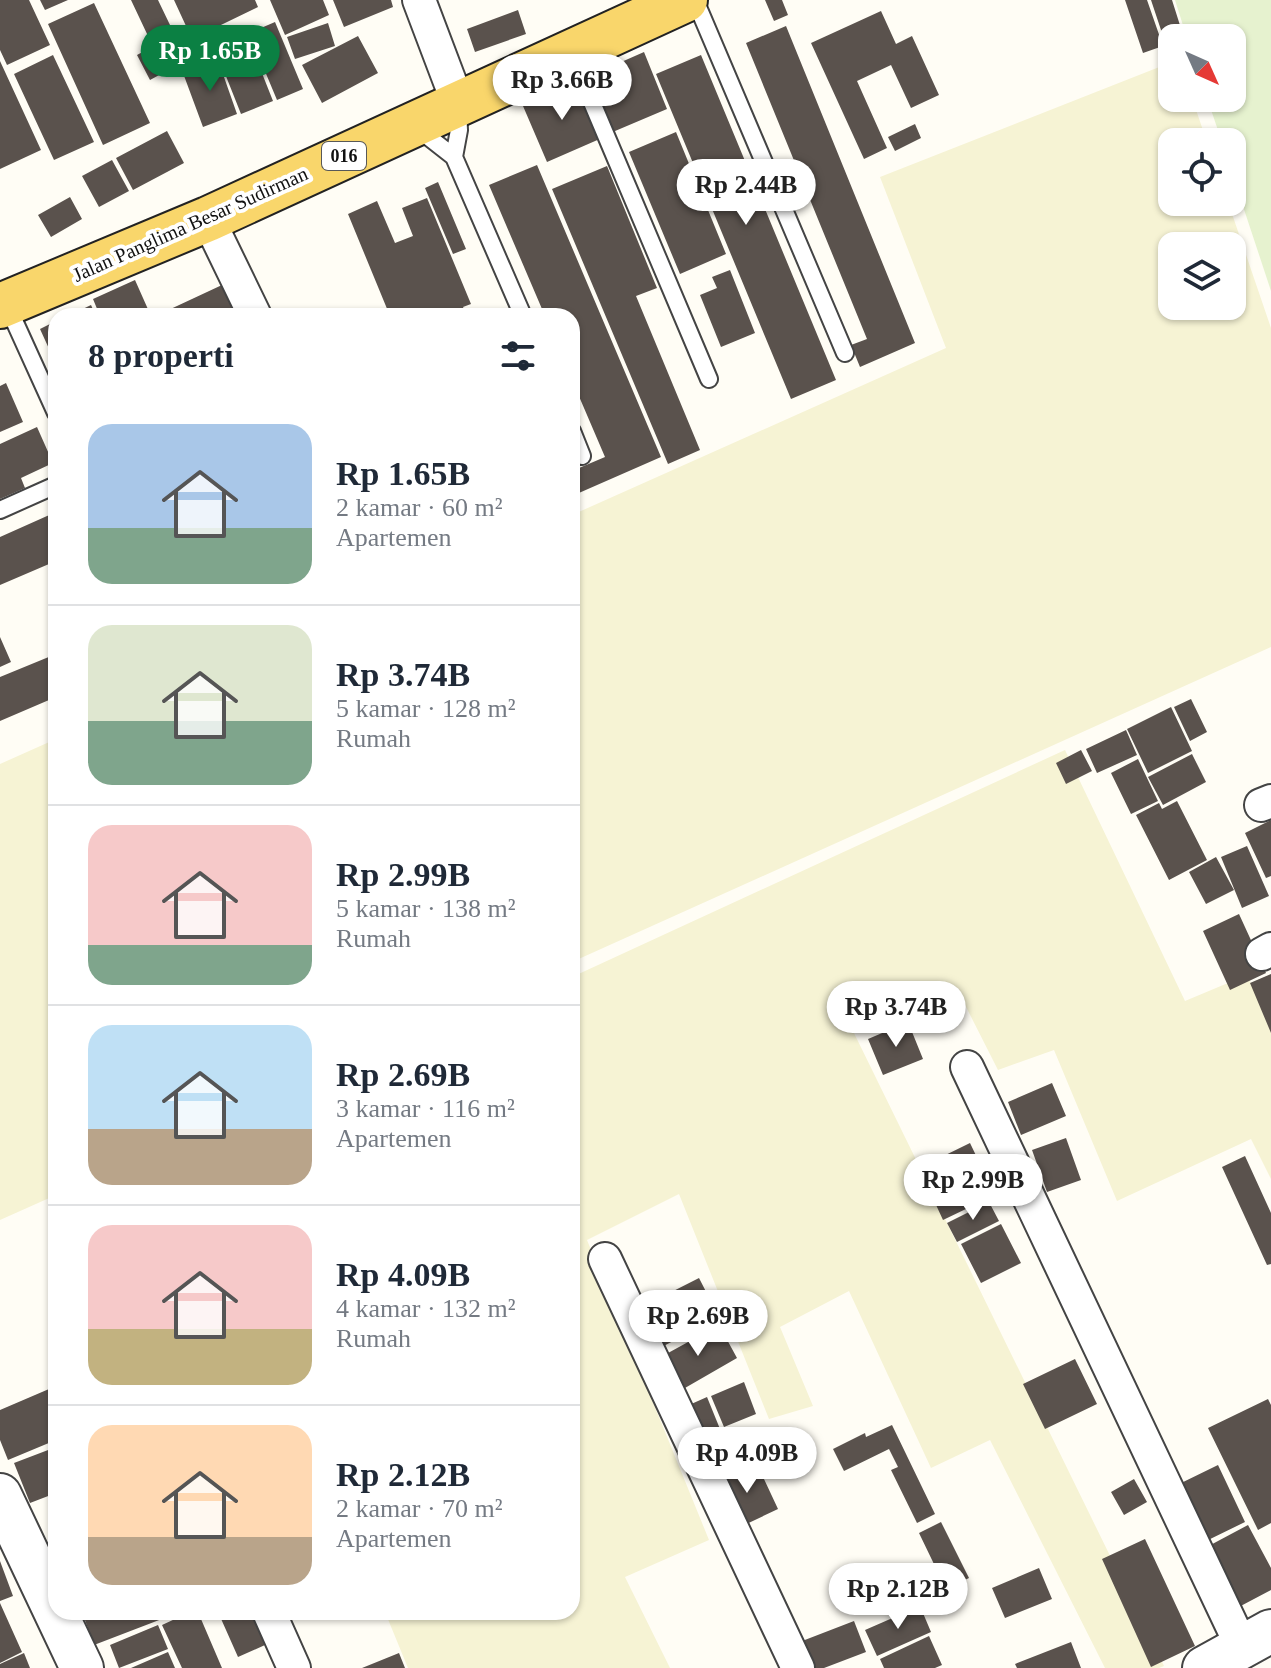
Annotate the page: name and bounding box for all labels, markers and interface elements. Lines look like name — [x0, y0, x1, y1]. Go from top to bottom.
north arrow — [1158, 24, 1246, 112]
map controls — [1158, 24, 1246, 320]
pin: Rp 1.65B — [127, 25, 293, 93]
text: Rp 1.65B — [159, 36, 261, 65]
pin: Rp 3.66B — [479, 54, 645, 122]
text: Rp 3.66B — [511, 65, 613, 94]
button: locate — [1158, 128, 1246, 216]
road number: 016 — [322, 142, 366, 170]
pin: Rp 2.44B — [663, 159, 829, 227]
street label: Jalan Panglima Besar Sudirman — [69, 162, 311, 287]
text: Rp 2.44B — [695, 170, 797, 199]
button: layers — [1158, 232, 1246, 320]
icon: filters — [496, 334, 540, 378]
text: 8 properti — [88, 337, 234, 374]
text: Rp 1.65B — [336, 455, 470, 492]
icon: home — [152, 456, 248, 552]
text: 2 kamar · 60 m² — [336, 493, 503, 522]
text: Apartemen — [336, 523, 452, 552]
text: Rp 3.74B — [336, 656, 470, 693]
icon: home — [152, 657, 248, 753]
text: 5 kamar · 128 m² — [336, 694, 516, 723]
text: Rumah — [336, 724, 411, 753]
text: Rp 2.99B — [336, 856, 470, 893]
icon: home — [152, 857, 248, 953]
text: 5 kamar · 138 m² — [336, 894, 516, 923]
text: Rumah — [336, 924, 411, 953]
pin: Rp 3.74B — [813, 981, 979, 1049]
text: Rp 3.74B — [845, 992, 947, 1021]
text: Rp 2.69B — [336, 1056, 470, 1093]
icon: home — [152, 1057, 248, 1153]
text: 3 kamar · 116 m² — [336, 1094, 515, 1123]
text: Apartemen — [336, 1124, 452, 1153]
pin: Rp 2.99B — [890, 1154, 1056, 1222]
text: Rp 2.99B — [922, 1165, 1024, 1194]
text: Rp 4.09B — [336, 1256, 470, 1293]
icon: home — [152, 1257, 248, 1353]
pin: Rp 2.69B — [615, 1290, 781, 1358]
text: 4 kamar · 132 m² — [336, 1294, 516, 1323]
text: Rp 2.69B — [647, 1301, 749, 1330]
text: Rumah — [336, 1324, 411, 1353]
pin: Rp 4.09B — [664, 1427, 830, 1495]
text: Rp 4.09B — [696, 1438, 798, 1467]
text: Rp 2.12B — [336, 1456, 470, 1493]
icon: home — [152, 1457, 248, 1553]
text: 2 kamar · 70 m² — [336, 1494, 503, 1523]
text: Apartemen — [336, 1524, 452, 1553]
pin: Rp 2.12B — [815, 1563, 981, 1631]
text: Rp 2.12B — [847, 1574, 949, 1603]

